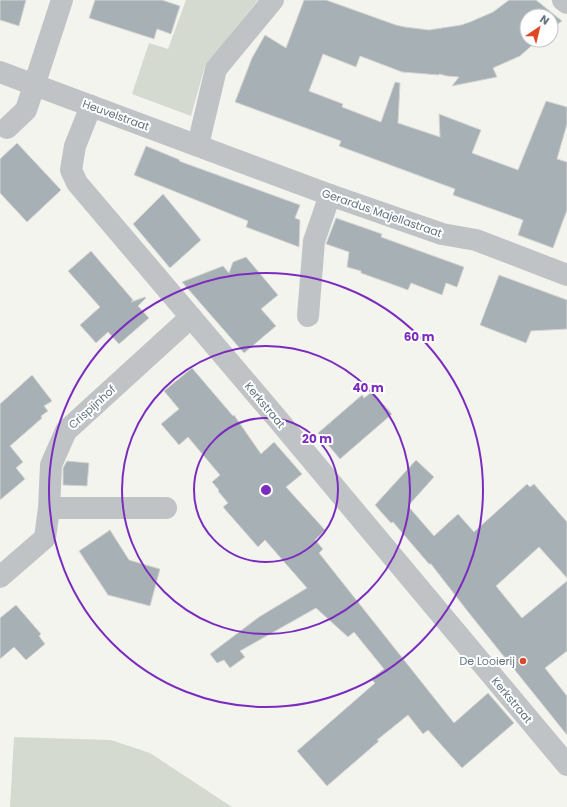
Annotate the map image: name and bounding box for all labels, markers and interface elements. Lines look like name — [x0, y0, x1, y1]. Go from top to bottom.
north arrow — [519, 8, 559, 48]
text: N — [537, 11, 553, 29]
street label: Heuvelstraat — [80, 96, 152, 134]
street label: Gerardus Majellastraat — [320, 185, 444, 241]
text: 60 m — [404, 328, 435, 345]
street label: Kerkstraat — [241, 378, 289, 432]
text: 40 m — [352, 379, 384, 396]
street label: Crispijnhof — [65, 381, 119, 433]
text: 20 m — [302, 430, 332, 447]
centre of rings — [259, 483, 273, 497]
place label: De Looierij — [460, 653, 515, 669]
marker: De Looierij — [518, 656, 528, 666]
street label: Kerkstraat — [488, 673, 536, 727]

